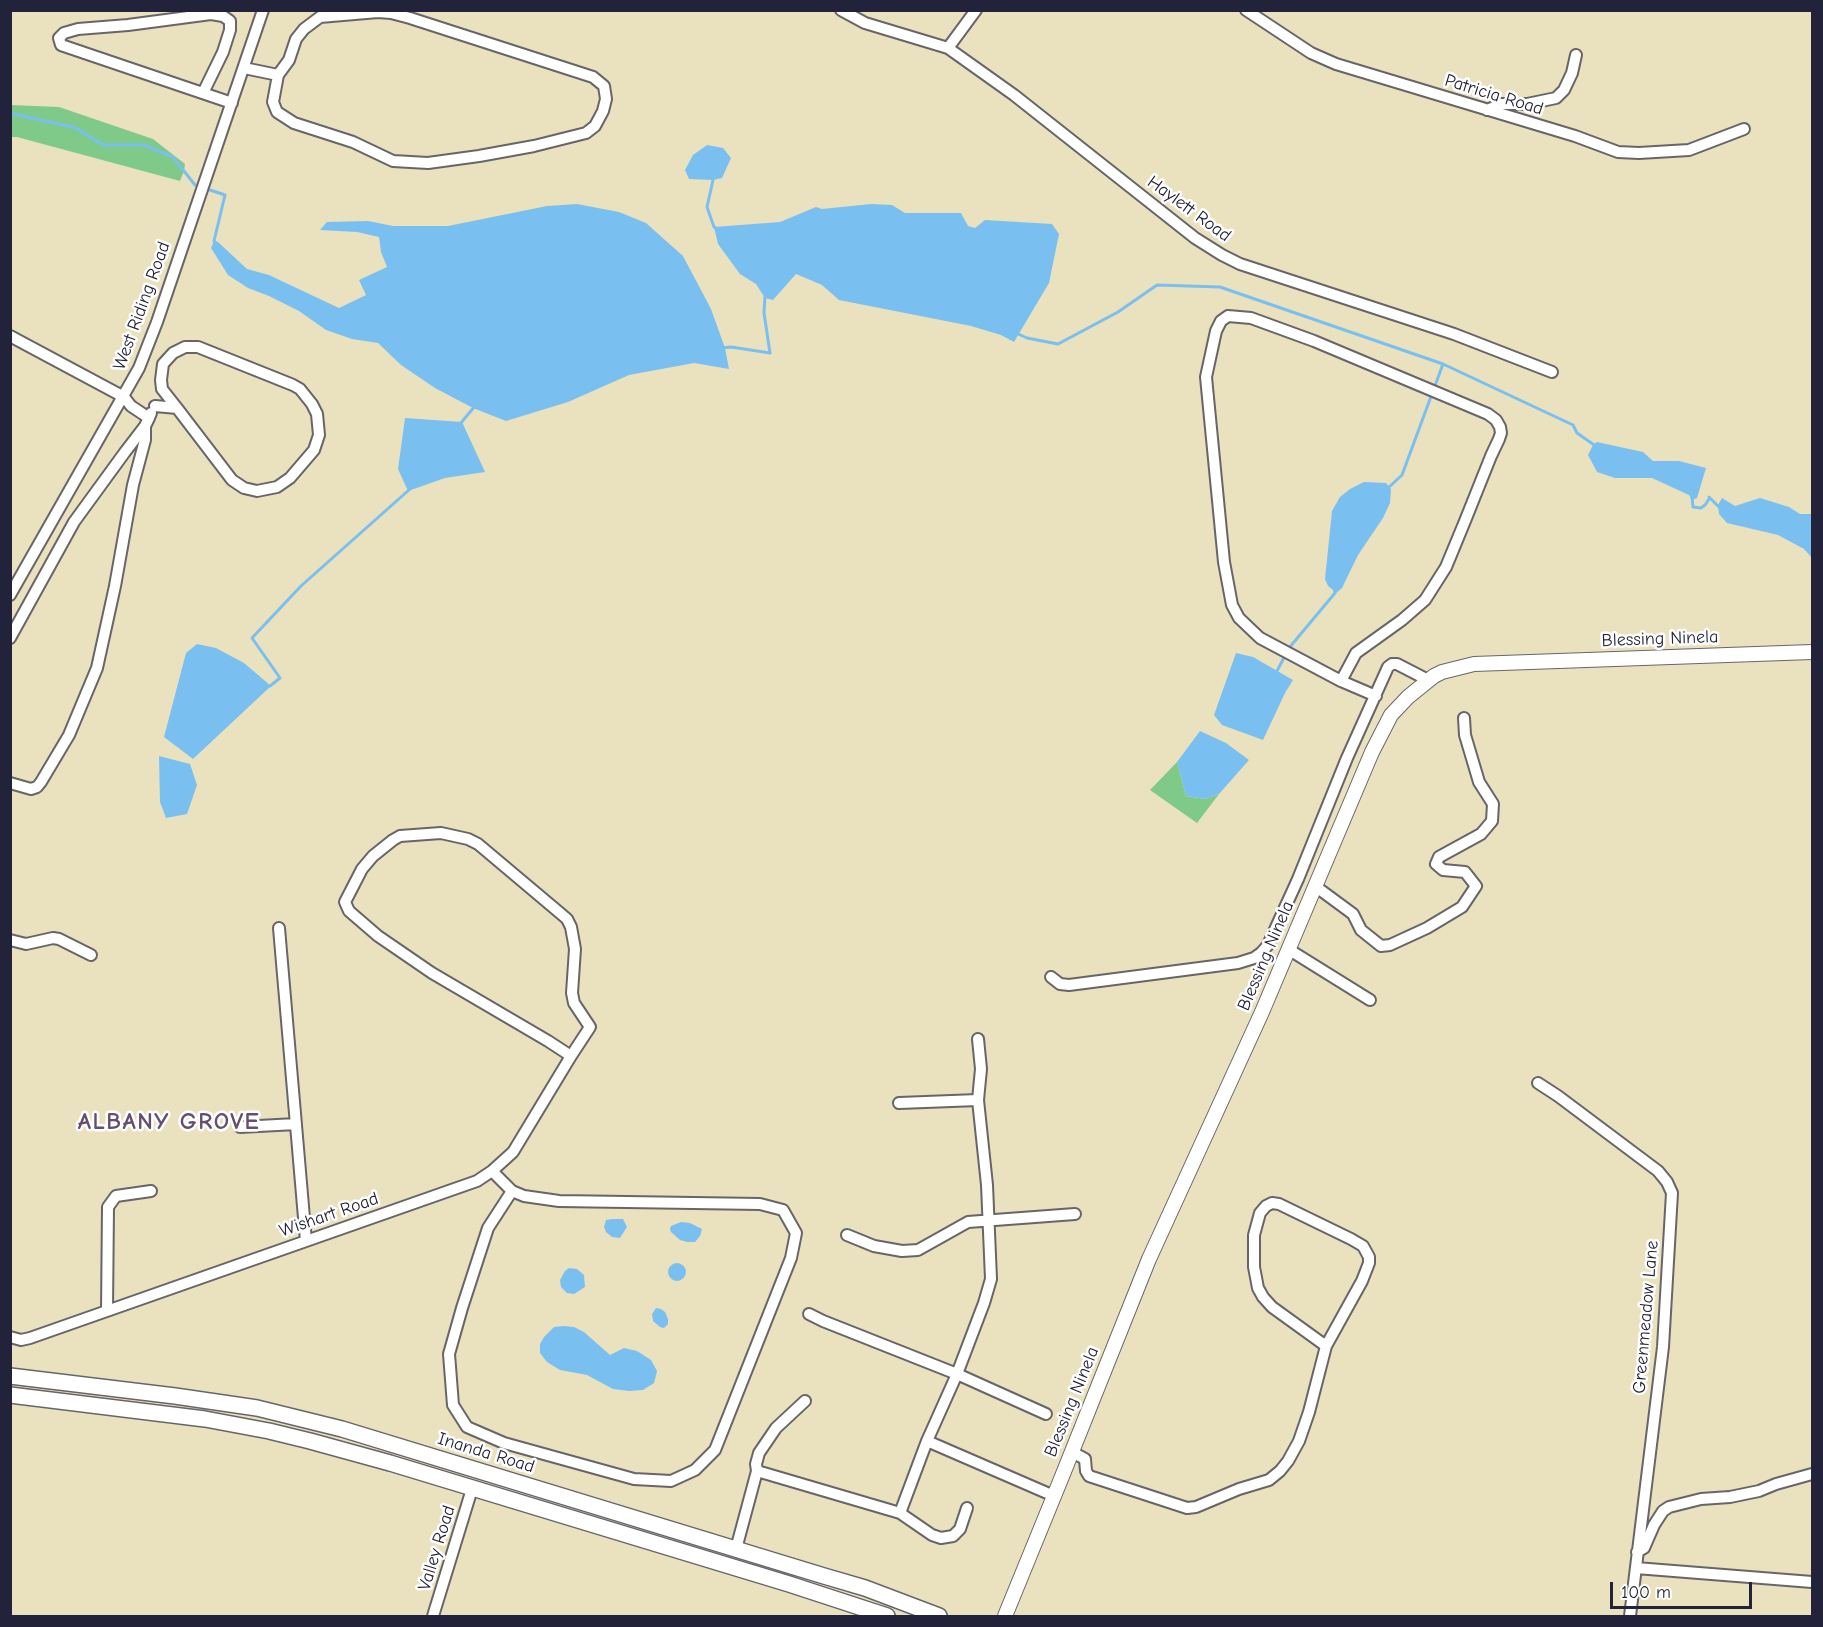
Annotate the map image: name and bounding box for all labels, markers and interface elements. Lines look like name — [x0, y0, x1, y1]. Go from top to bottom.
street label: Patricia Road — [1442, 70, 1546, 120]
street label: Haylett Road — [1143, 171, 1235, 247]
street label: West Riding Road — [109, 239, 175, 373]
street label: Blessing Ninela — [1601, 626, 1719, 652]
street label: Blessing Ninela — [1233, 898, 1299, 1014]
district label: ALBANY GROVE — [78, 1108, 260, 1136]
street label: Wishart Road — [277, 1188, 381, 1242]
street label: Greenmeadow Lane — [1629, 1240, 1663, 1394]
street label: Blessing Ninela — [1040, 1344, 1104, 1460]
street label: Inanda Road — [435, 1428, 537, 1478]
street label: Valley Road — [414, 1503, 460, 1593]
scale bar — [1613, 1570, 1756, 1608]
text: 100 m — [1621, 1582, 1671, 1603]

